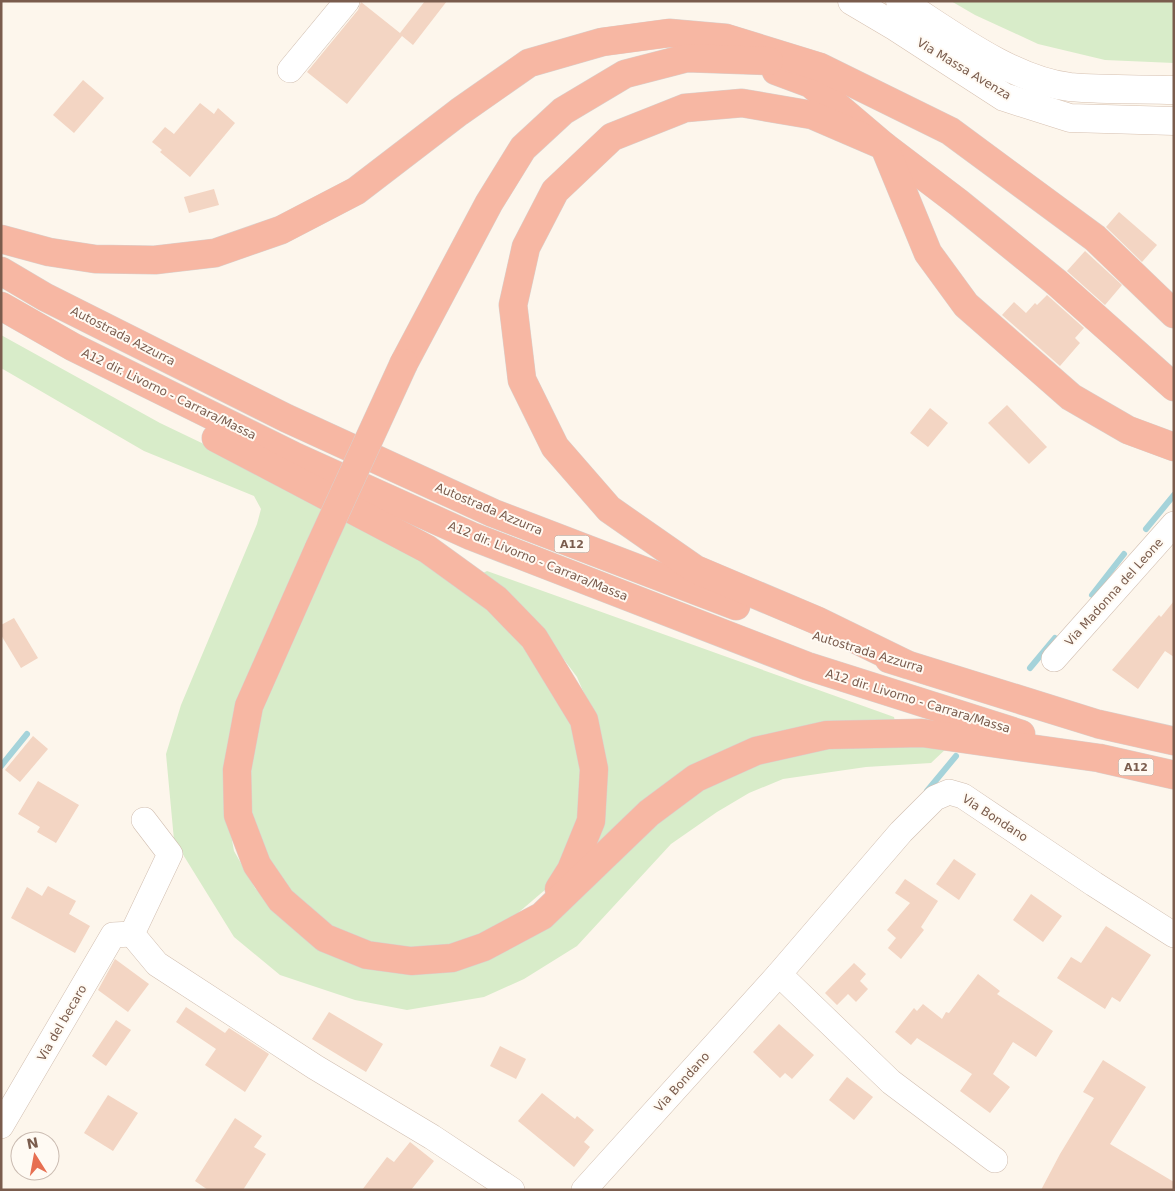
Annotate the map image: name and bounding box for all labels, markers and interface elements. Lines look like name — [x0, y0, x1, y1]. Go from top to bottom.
street label: Via Massa Avenza — [915, 35, 1013, 103]
street label: Autostrada Azzurra — [68, 304, 178, 368]
street label: A12 dir. Livorno - Carrara/Massa — [79, 346, 259, 442]
street label: Autostrada Azzurra — [433, 480, 545, 538]
street label: A12 dir. Livorno - Carrara/Massa — [446, 518, 630, 604]
street label: Via Madonna del Leone — [1062, 535, 1166, 649]
road number: A12 — [554, 536, 590, 552]
street label: Autostrada Azzurra — [811, 628, 925, 676]
street label: A12 dir. Livorno - Carrara/Massa — [824, 666, 1012, 736]
road number: A12 — [1118, 759, 1154, 776]
street label: Via Bondano — [960, 792, 1030, 844]
street label: Via del becaro — [35, 982, 89, 1064]
street label: Via Bondano — [652, 1049, 712, 1115]
north arrow — [10, 1131, 60, 1181]
text: N — [25, 1134, 40, 1152]

